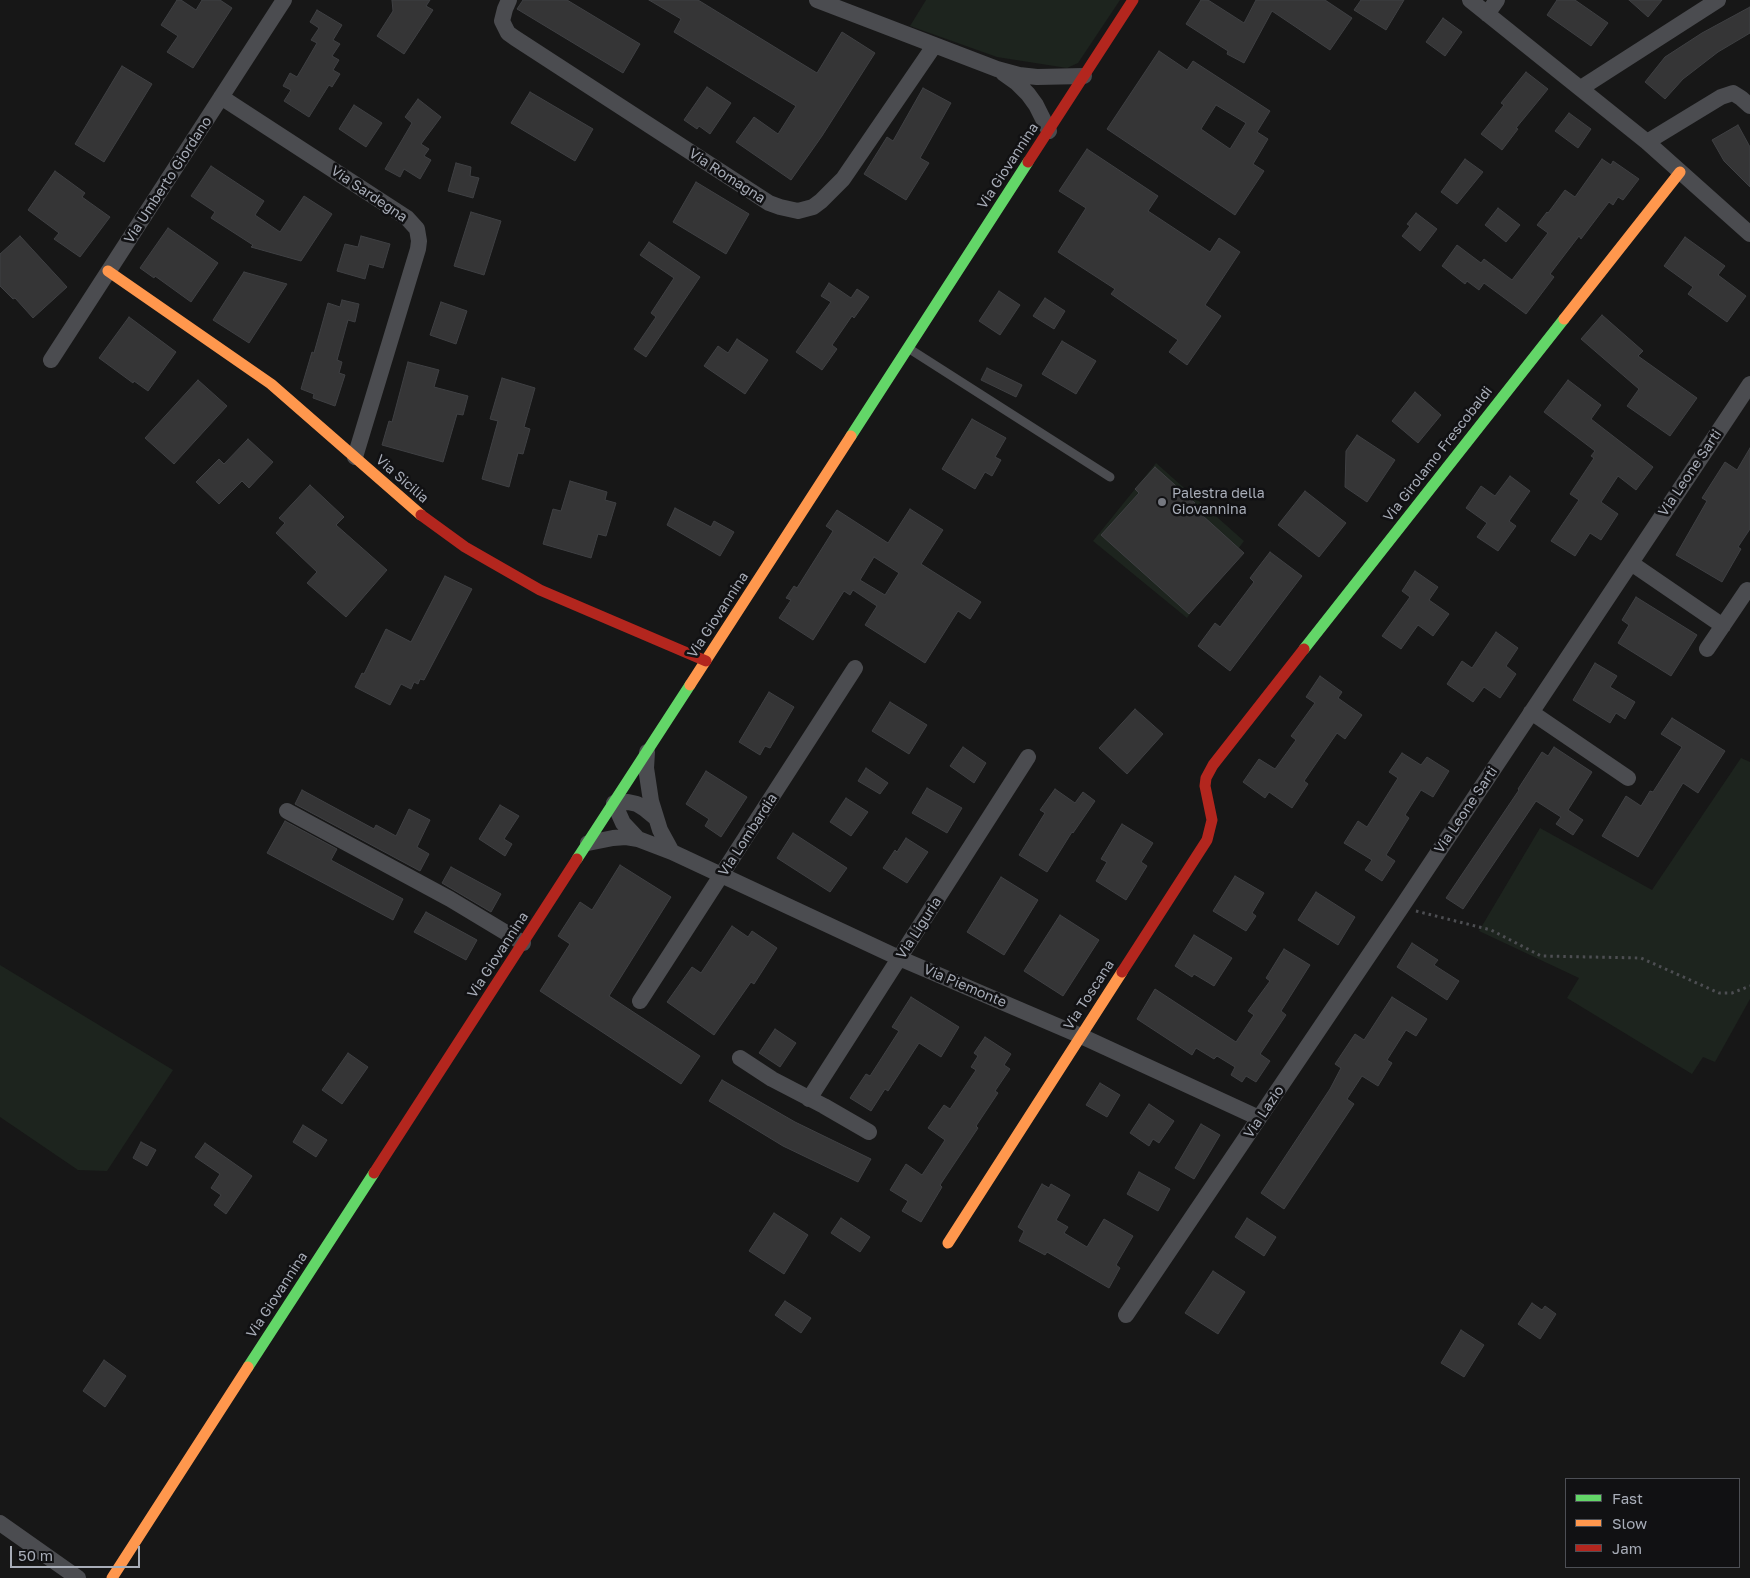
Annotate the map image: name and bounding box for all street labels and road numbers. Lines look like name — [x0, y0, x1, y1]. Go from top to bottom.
street label: Via Umberto Giordano — [121, 113, 215, 247]
street label: Via Giovannina — [974, 120, 1042, 212]
street label: Via Romagna — [686, 145, 768, 207]
street label: Via Sardegna — [328, 162, 410, 226]
street label: Via Girolamo Frescobaldi — [1380, 383, 1496, 525]
street label: Via Leone Sarti — [1655, 426, 1725, 520]
street label: Via Sicilia — [372, 451, 432, 507]
street label: Via Giovannina — [684, 569, 752, 661]
street label: Via Leone Sarti — [1431, 763, 1501, 857]
street label: Via Lombardia — [715, 790, 781, 880]
street label: Via Liguria — [893, 894, 945, 962]
street label: Via Giovannina — [464, 909, 532, 1001]
street label: Via Toscana — [1060, 957, 1118, 1033]
street label: Via Piemonte — [921, 961, 1009, 1011]
street label: Via Lazio — [1240, 1082, 1288, 1142]
street label: Via Giovannina — [243, 1249, 311, 1341]

